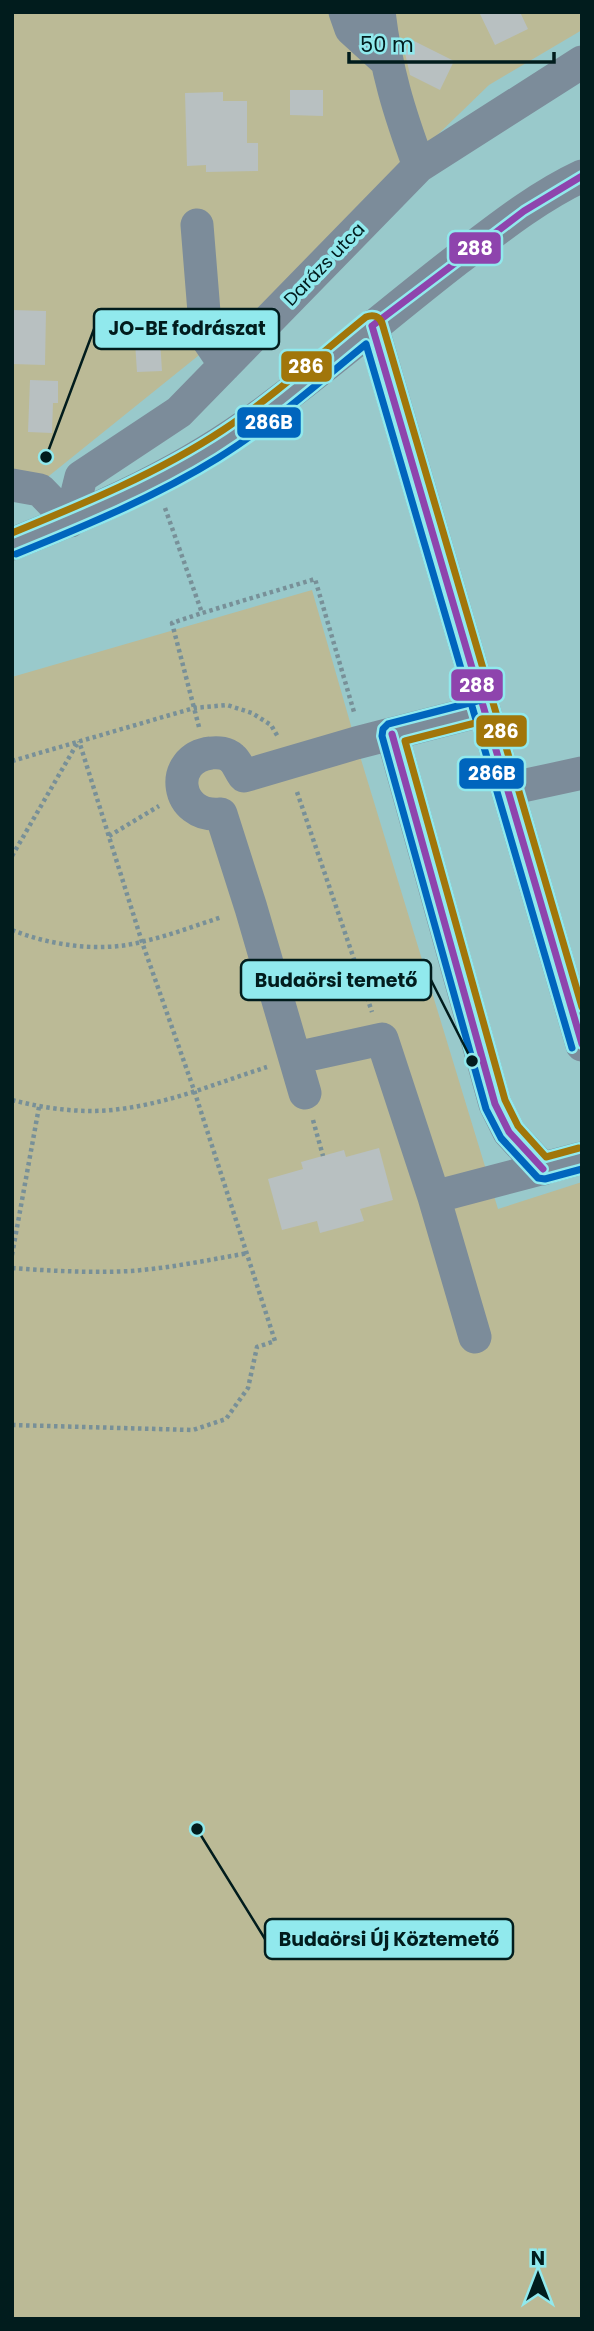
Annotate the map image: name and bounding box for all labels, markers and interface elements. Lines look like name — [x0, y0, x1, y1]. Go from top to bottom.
scale bar — [349, 21, 554, 65]
text: 50 m — [360, 30, 414, 59]
street label: Darázs utca — [278, 217, 370, 311]
line badge: 288 — [448, 231, 502, 265]
text: 288 — [457, 235, 493, 262]
callout: JO-BE fodrászat — [94, 309, 279, 349]
text: JO-BE fodrászat — [108, 315, 266, 342]
line badge: 286 — [280, 350, 333, 383]
text: 286 — [288, 353, 324, 380]
line badge: 286B — [236, 406, 302, 439]
text: 286B — [245, 409, 293, 436]
line badge: 288 — [450, 668, 504, 702]
text: 288 — [459, 672, 495, 699]
line badge: 286 — [475, 714, 528, 748]
text: 286 — [483, 718, 519, 745]
line badge: 286B — [458, 757, 525, 790]
text: 286B — [468, 760, 516, 787]
callout: Budaörsi temető — [241, 960, 431, 1000]
text: Budaörsi temető — [255, 967, 417, 994]
callout: Budaörsi Új Köztemető — [265, 1919, 513, 1959]
text: Budaörsi Új Köztemető — [279, 1926, 499, 1953]
north arrow — [503, 2240, 573, 2310]
text: N — [531, 2245, 545, 2272]

